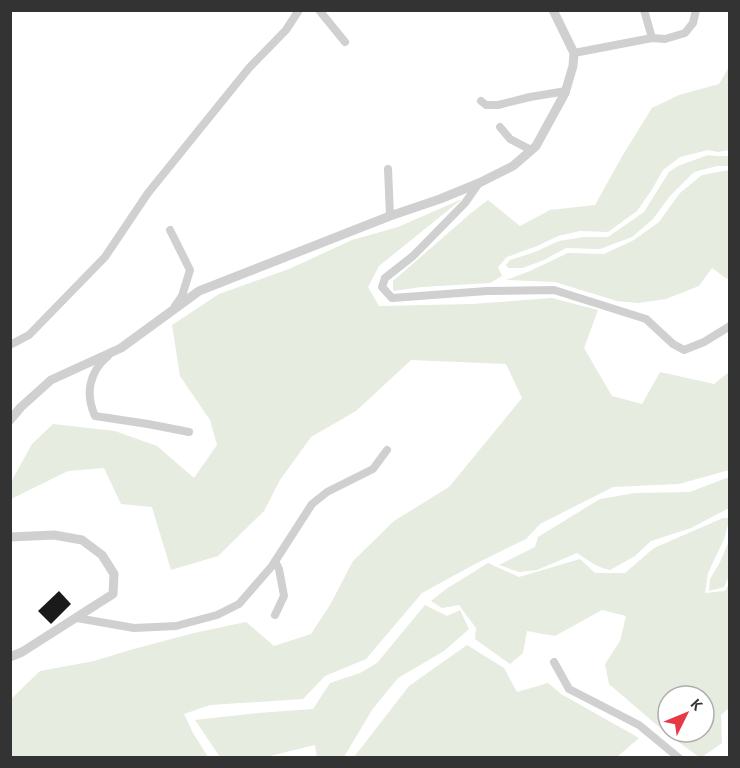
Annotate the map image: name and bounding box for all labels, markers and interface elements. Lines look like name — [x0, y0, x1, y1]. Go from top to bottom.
north arrow — [656, 684, 716, 744]
text: K — [687, 696, 706, 714]

